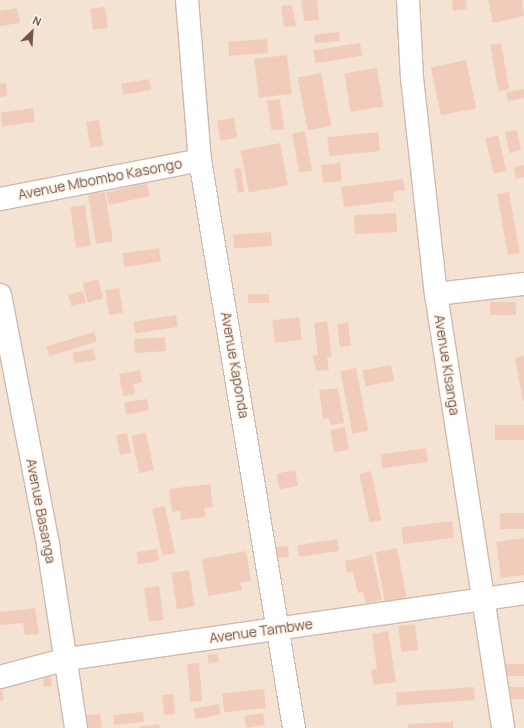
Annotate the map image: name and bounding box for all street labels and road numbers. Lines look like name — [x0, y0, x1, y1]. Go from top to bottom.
street label: Avenue Mbombo Kasongo — [16, 155, 184, 203]
street label: Avenue Kaponda — [217, 310, 253, 420]
street label: Avenue Kisanga — [431, 313, 463, 417]
street label: Avenue Basanga — [23, 457, 59, 565]
street label: Avenue Tambwe — [208, 615, 314, 647]

